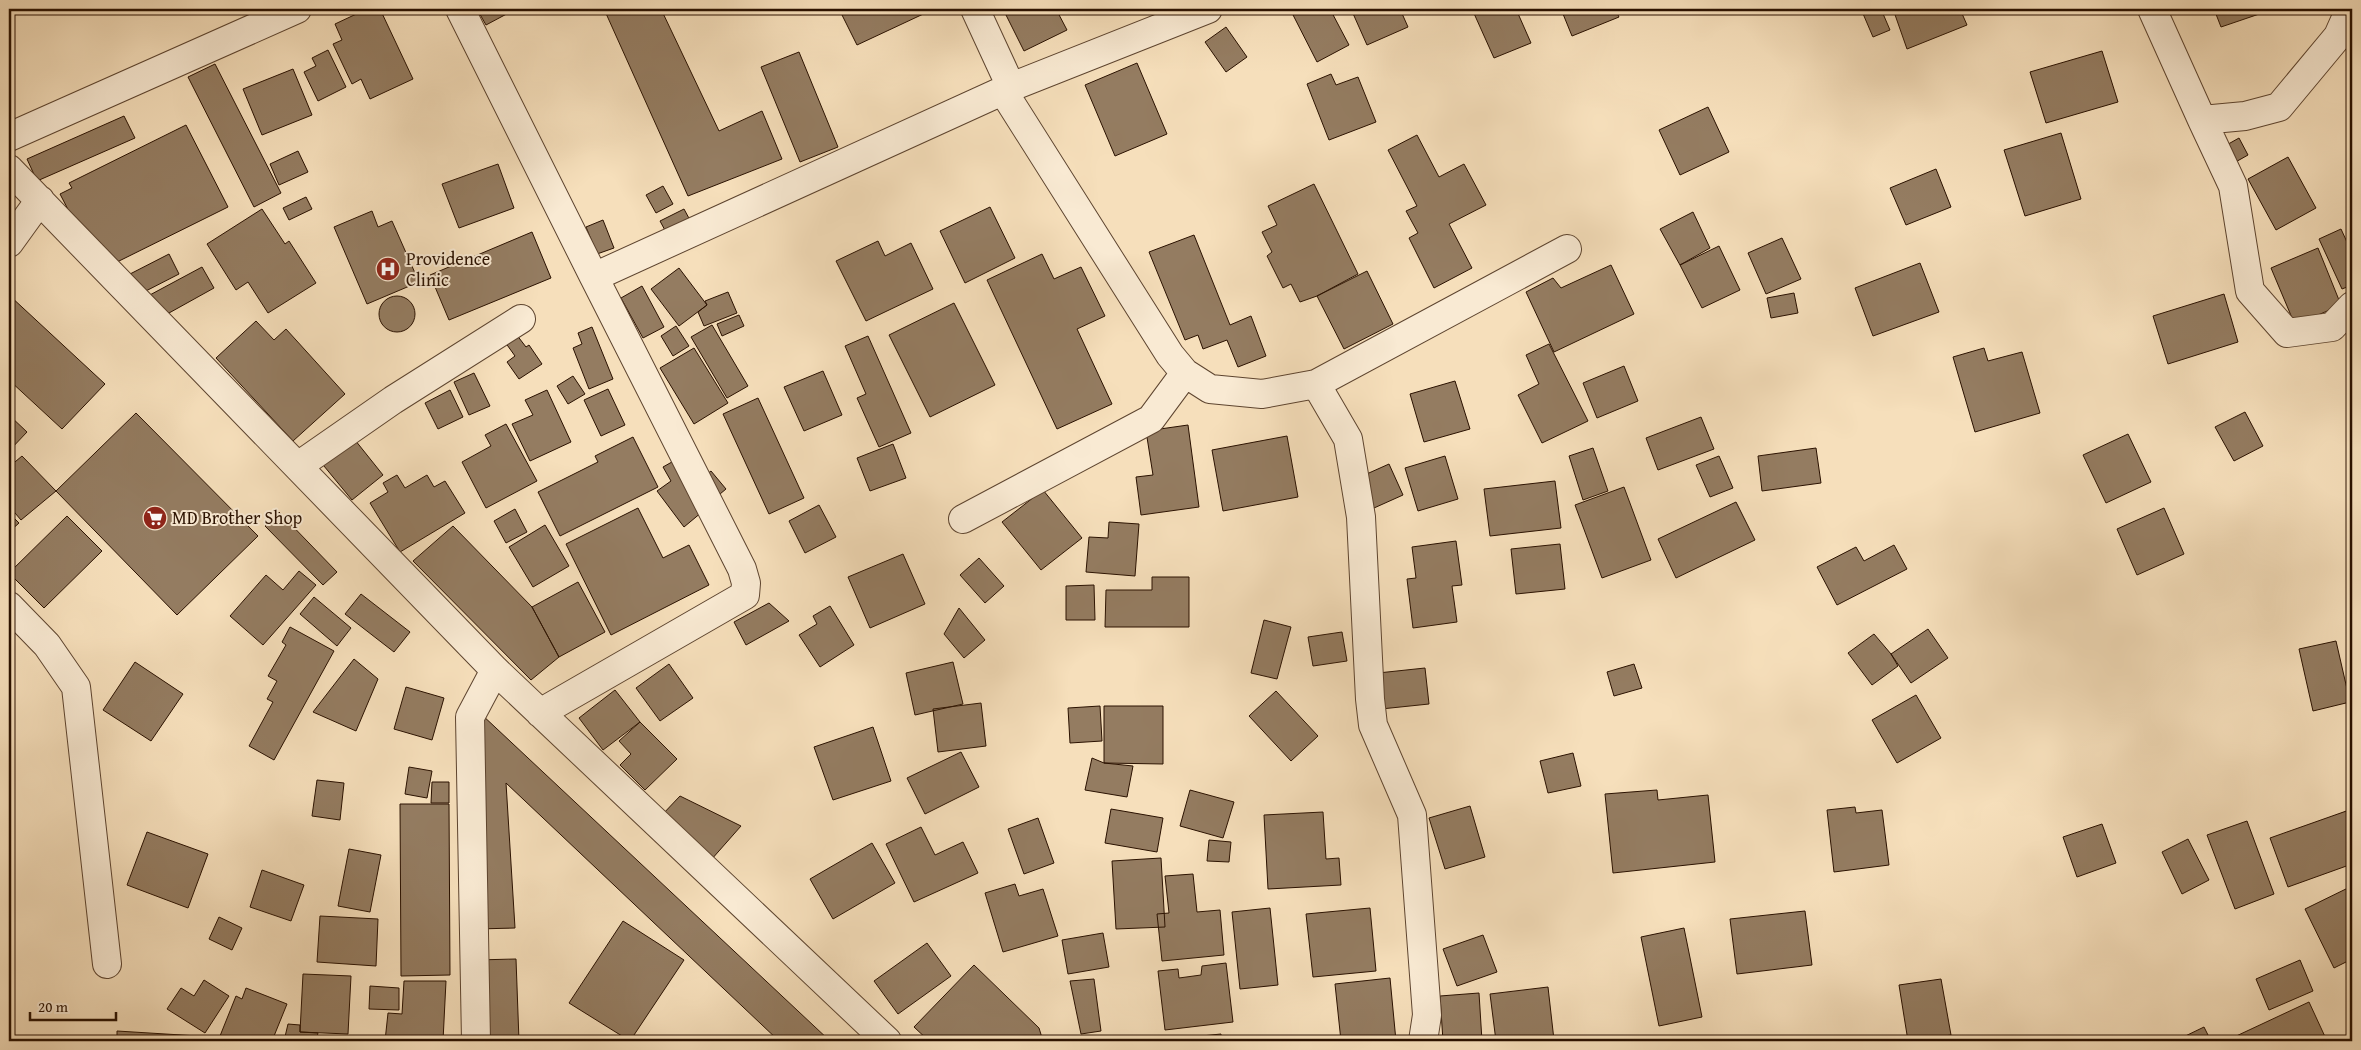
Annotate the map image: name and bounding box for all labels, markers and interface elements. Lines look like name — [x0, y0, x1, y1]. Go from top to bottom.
place label: Providence Clinic — [406, 245, 490, 293]
hospital icon: Providence Clinic — [375, 256, 401, 282]
place label: MD Brother Shop — [172, 504, 303, 531]
supermarket icon: MD Brother Shop — [142, 505, 168, 531]
scale bar — [30, 990, 116, 1022]
text: 20 m — [38, 996, 69, 1017]

